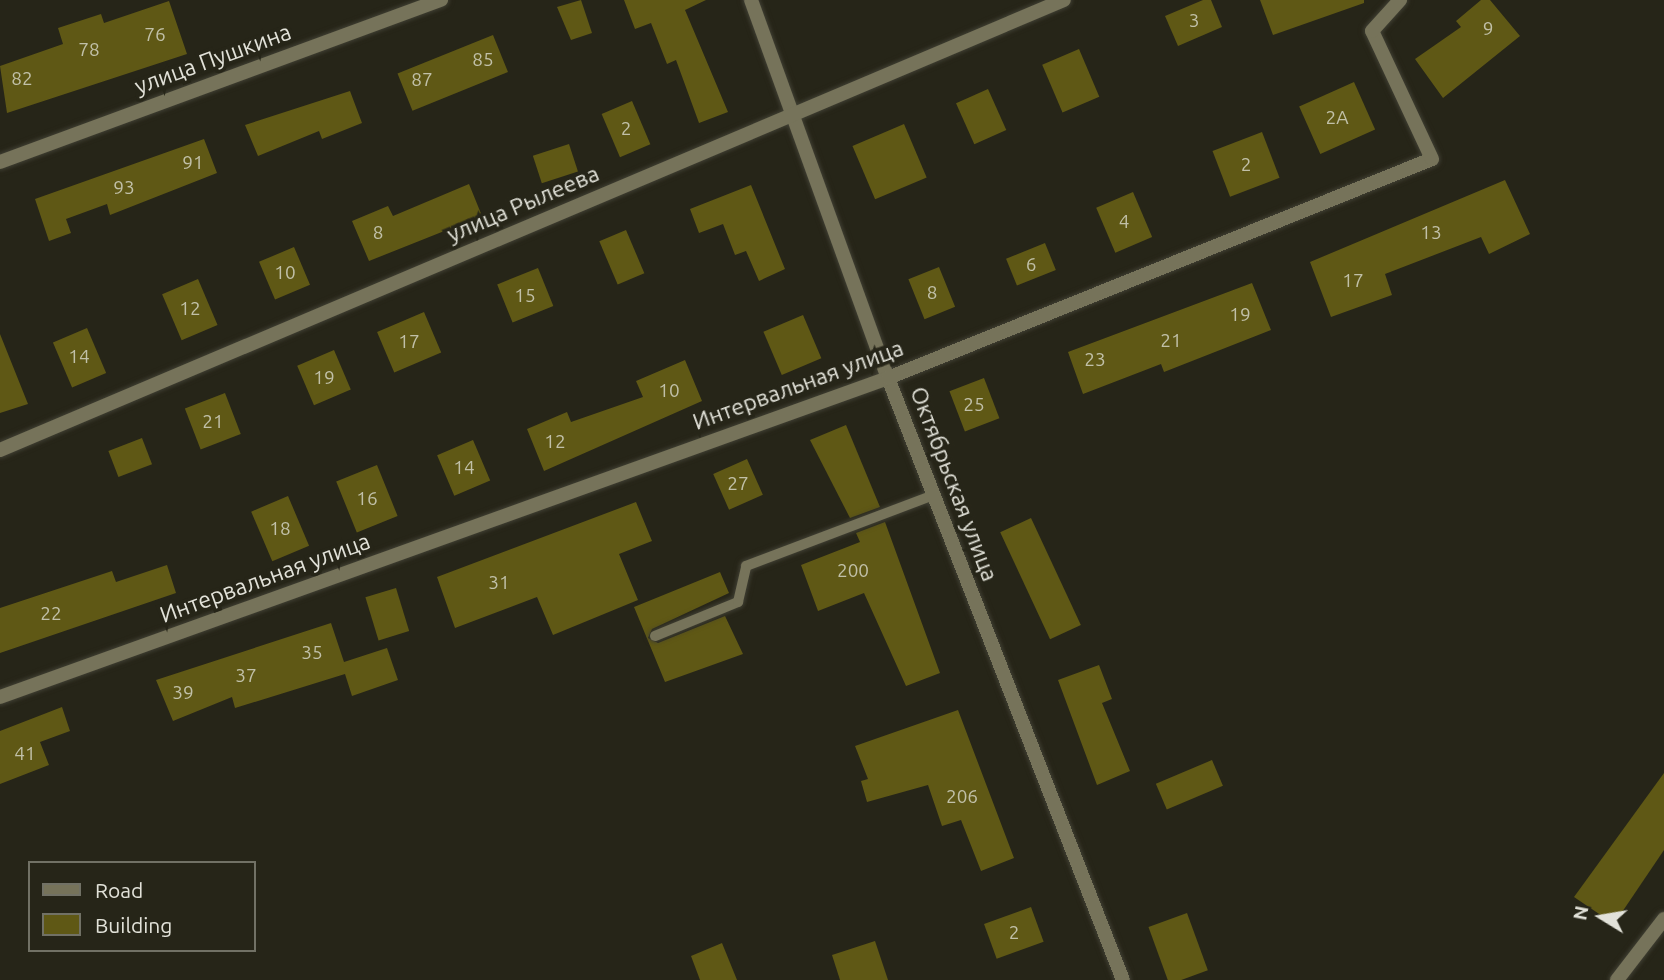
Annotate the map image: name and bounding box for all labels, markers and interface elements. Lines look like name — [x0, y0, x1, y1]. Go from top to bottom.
house number: 3 — [1189, 10, 1199, 32]
street label: улица Пушкина — [131, 18, 295, 100]
house number: 9 — [1483, 18, 1493, 40]
house number: 76 — [144, 24, 166, 46]
house number: 78 — [78, 39, 100, 61]
house number: 85 — [472, 49, 494, 71]
house number: 82 — [11, 68, 33, 90]
house number: 87 — [411, 69, 433, 91]
house number: 2А — [1325, 107, 1349, 129]
house number: 2 — [621, 118, 631, 140]
house number: 91 — [182, 152, 204, 174]
house number: 2 — [1241, 154, 1251, 176]
street label: улица Рылеева — [443, 160, 603, 248]
house number: 93 — [113, 177, 135, 199]
house number: 4 — [1119, 211, 1129, 233]
house number: 8 — [373, 222, 383, 244]
house number: 13 — [1420, 222, 1442, 244]
house number: 6 — [1026, 254, 1036, 276]
house number: 10 — [274, 262, 296, 284]
house number: 17 — [1342, 270, 1364, 292]
house number: 8 — [927, 282, 937, 304]
house number: 15 — [514, 285, 536, 307]
house number: 12 — [179, 298, 201, 320]
house number: 19 — [1229, 304, 1251, 326]
house number: 21 — [1160, 330, 1182, 352]
house number: 17 — [398, 331, 420, 353]
street label: Интервальная улица — [689, 334, 907, 436]
house number: 14 — [68, 346, 90, 368]
house number: 23 — [1084, 349, 1106, 371]
house number: 19 — [313, 367, 335, 389]
house number: 10 — [658, 380, 680, 402]
street label: Октябрьская улица — [904, 383, 1004, 585]
house number: 25 — [963, 394, 985, 416]
house number: 21 — [202, 411, 224, 433]
house number: 12 — [544, 431, 566, 453]
house number: 14 — [453, 457, 475, 479]
house number: 27 — [727, 473, 749, 495]
house number: 16 — [356, 488, 378, 510]
house number: 18 — [269, 518, 291, 540]
street label: Интервальная улица — [156, 527, 374, 629]
house number: 200 — [837, 560, 869, 582]
house number: 31 — [488, 572, 510, 594]
house number: 22 — [40, 603, 62, 625]
house number: 35 — [301, 642, 323, 664]
house number: 37 — [235, 665, 257, 687]
house number: 39 — [172, 682, 194, 704]
house number: 41 — [14, 743, 36, 765]
house number: 206 — [946, 786, 978, 808]
legend — [28, 861, 256, 952]
text: Road — [95, 878, 143, 902]
north arrow — [1566, 882, 1636, 952]
text: N — [1568, 904, 1593, 922]
text: Building — [95, 913, 172, 937]
house number: 2 — [1009, 922, 1019, 944]

